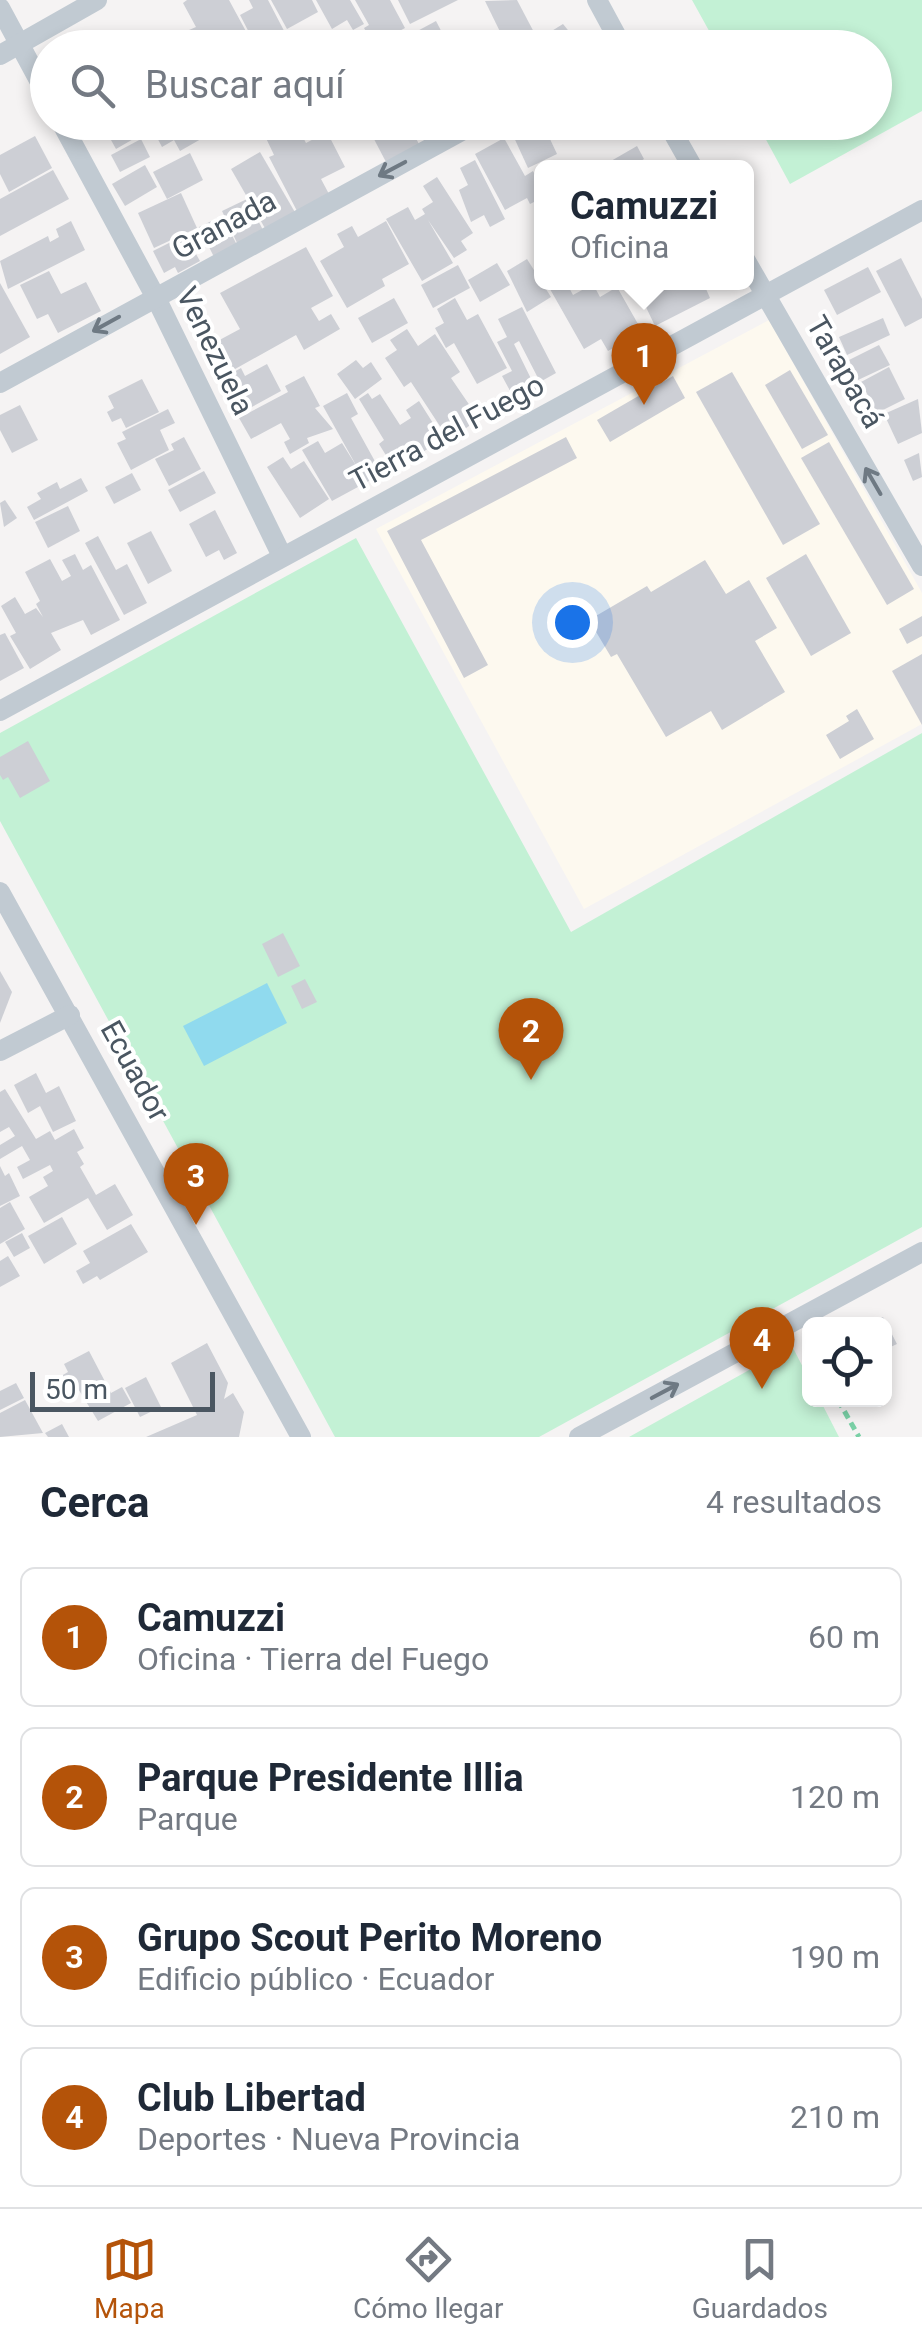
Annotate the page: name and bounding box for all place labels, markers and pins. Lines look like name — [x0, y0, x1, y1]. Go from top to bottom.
pin: 1 — [612, 322, 676, 405]
pin: 2 — [498, 998, 564, 1080]
pin: 3 — [164, 1142, 228, 1225]
pin: 4 — [730, 1306, 794, 1389]

